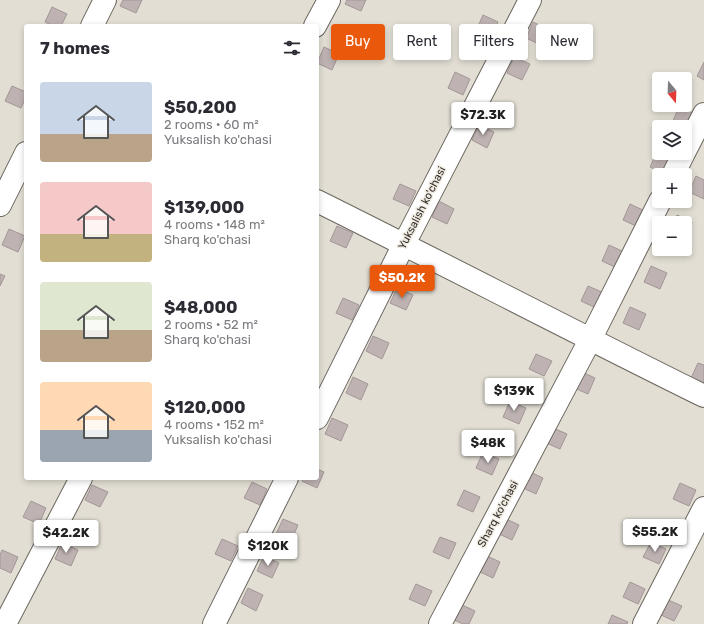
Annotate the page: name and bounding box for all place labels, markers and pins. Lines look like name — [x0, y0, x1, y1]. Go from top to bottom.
pin: $72.3K — [450, 102, 516, 136]
pin: $50.2K — [369, 265, 435, 299]
pin: $139K — [486, 378, 542, 412]
pin: $48K — [464, 430, 512, 464]
pin: $55.2K — [622, 519, 688, 553]
pin: $42.2K — [33, 520, 99, 554]
pin: $120K — [240, 533, 296, 567]

